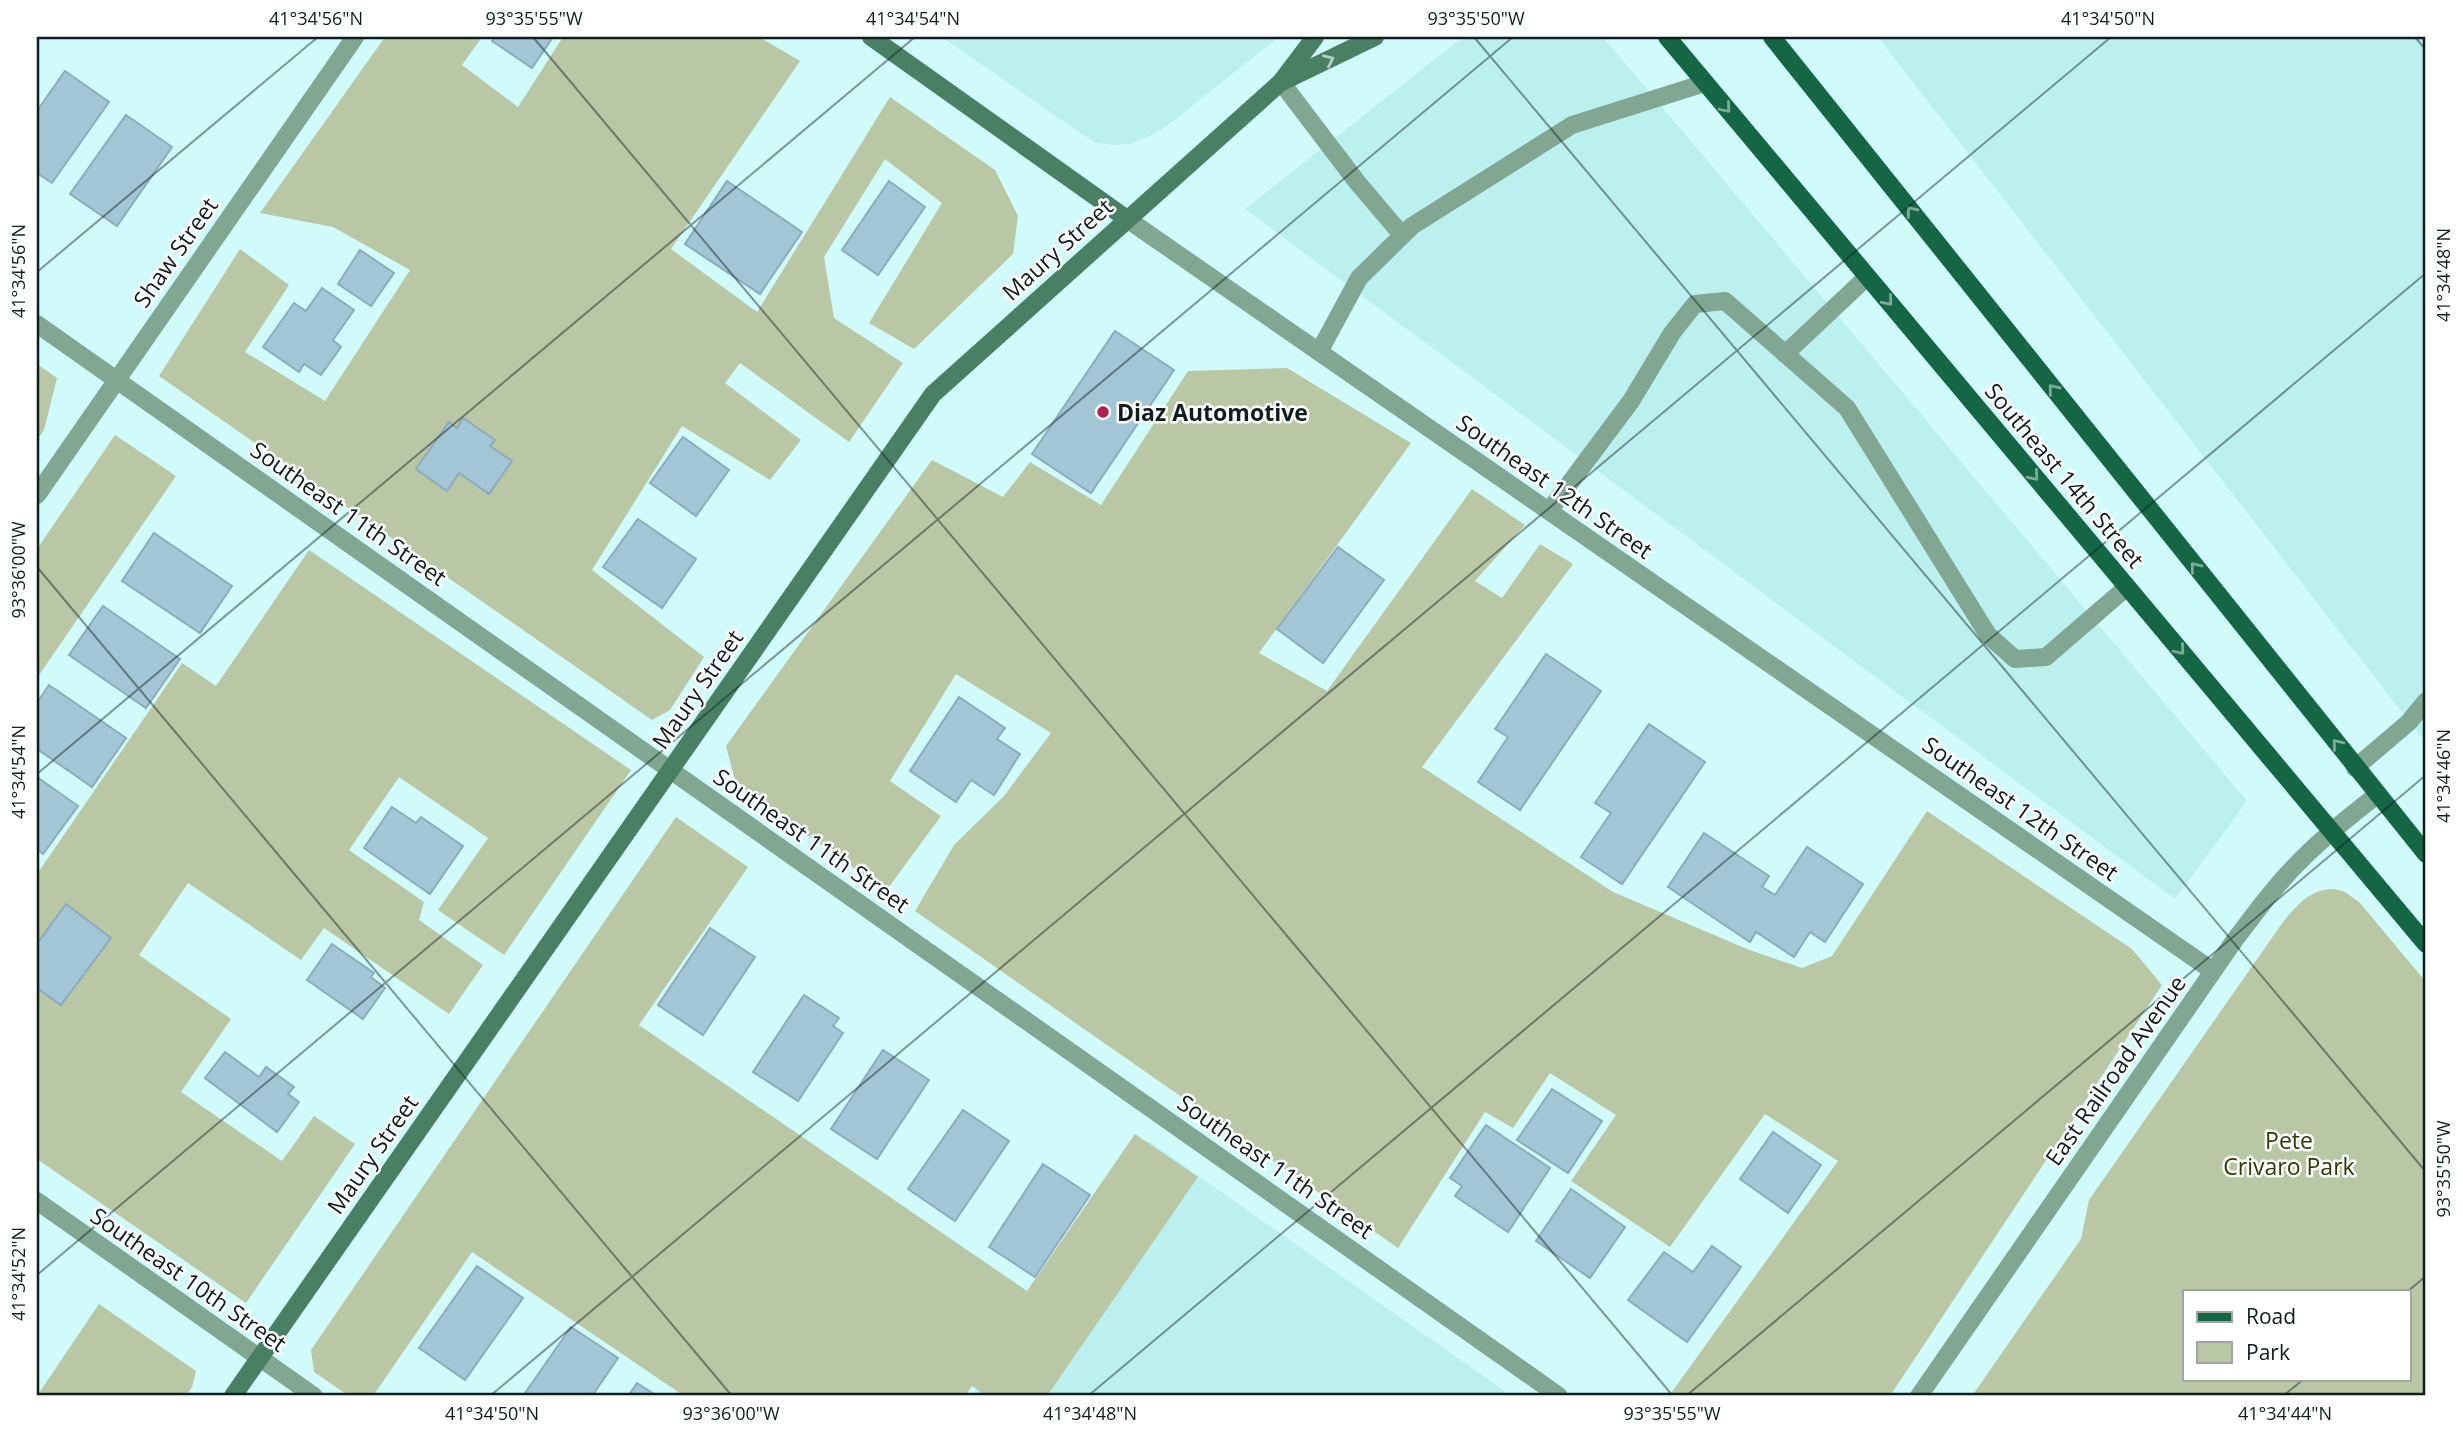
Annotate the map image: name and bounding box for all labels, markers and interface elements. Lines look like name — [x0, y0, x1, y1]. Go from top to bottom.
text: 41°34'56"N — [269, 6, 363, 30]
text: 93°35'55"W — [485, 6, 583, 30]
text: 41°34'54"N — [866, 6, 960, 30]
text: 93°35'50"W — [1427, 6, 1525, 30]
text: 41°34'50"N — [2061, 6, 2155, 30]
one-way arrow — [1321, 54, 1334, 68]
one-way arrow — [1718, 100, 1731, 113]
street label: Shaw Street — [125, 191, 225, 313]
street label: Maury Street — [995, 191, 1119, 307]
one-way arrow — [1907, 206, 1920, 218]
text: 41°34'56"N — [6, 224, 30, 318]
text: 41°34'48"N — [2431, 228, 2455, 322]
one-way arrow — [1880, 293, 1892, 306]
street label: Southeast 14th Street — [1978, 376, 2152, 574]
one-way arrow — [2049, 384, 2061, 397]
place label: Diaz Automotive — [1117, 396, 1308, 428]
marker: Diaz Automotive — [1095, 404, 1111, 420]
street label: Southeast 12th Street — [1451, 406, 1659, 566]
street label: Southeast 11th Street — [245, 433, 453, 593]
one-way arrow — [2026, 467, 2038, 480]
text: 93°36'00"W — [6, 521, 30, 619]
one-way arrow — [2191, 562, 2203, 575]
street label: Maury Street — [644, 623, 750, 755]
one-way arrow — [2172, 642, 2184, 655]
text: 41°34'54"N — [6, 725, 30, 819]
street label: Southeast 12th Street — [1917, 728, 2125, 888]
text: 41°34'46"N — [2431, 729, 2455, 823]
one-way arrow — [2332, 740, 2345, 752]
street label: Southeast 11th Street — [708, 760, 916, 920]
street label: East Railroad Avenue — [2037, 968, 2193, 1172]
street label: Southeast 11th Street — [1172, 1086, 1380, 1246]
street label: Maury Street — [319, 1088, 425, 1220]
text: 93°35'50"W — [2431, 1120, 2455, 1218]
park label: Pete Crivaro Park — [2223, 1124, 2355, 1182]
street label: Southeast 10th Street — [85, 1199, 293, 1359]
text: 41°34'52"N — [6, 1227, 30, 1321]
legend — [2183, 1290, 2410, 1380]
text: Road — [2246, 1302, 2296, 1330]
text: Park — [2246, 1338, 2290, 1366]
text: 41°34'50"N — [445, 1401, 539, 1425]
text: 93°36'00"W — [682, 1401, 780, 1425]
text: 41°34'48"N — [1043, 1401, 1137, 1425]
text: 93°35'55"W — [1623, 1401, 1721, 1425]
text: 41°34'44"N — [2238, 1401, 2332, 1425]

